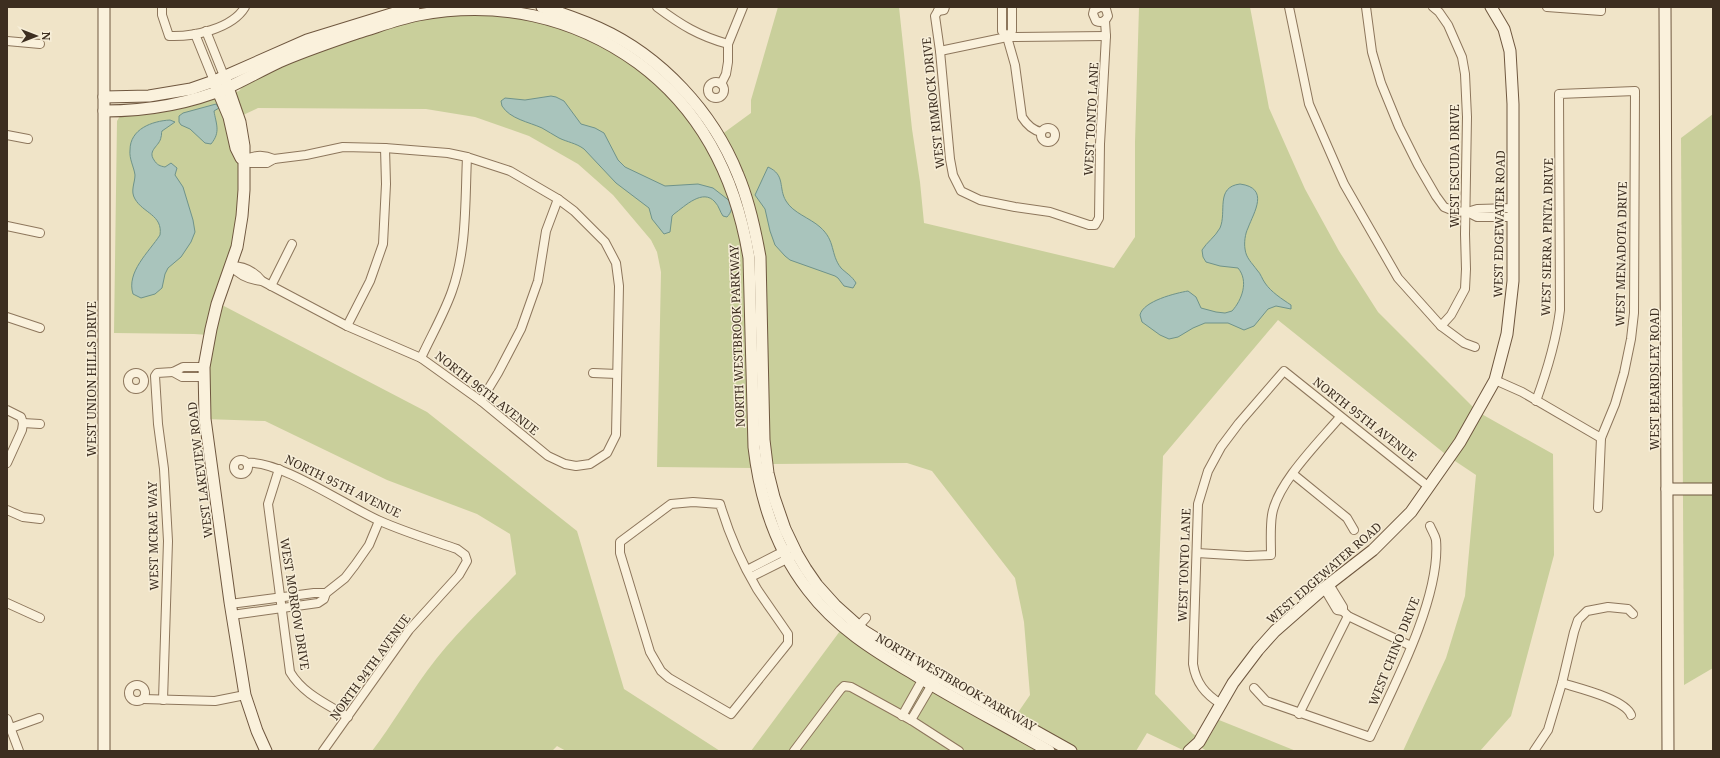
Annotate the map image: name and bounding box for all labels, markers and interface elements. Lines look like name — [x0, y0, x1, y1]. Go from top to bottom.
north arrow — [16, 16, 56, 56]
text: N — [39, 32, 54, 41]
street label: WEST RIMROCK DRIVE — [918, 36, 948, 170]
street label: WEST TONTO LANE — [1080, 62, 1102, 176]
street label: WEST ESCUDA DRIVE — [1446, 104, 1463, 228]
street label: WEST EDGEWATER ROAD — [1489, 150, 1509, 298]
street label: WEST SIERRA PINTA DRIVE — [1537, 158, 1557, 316]
street label: WEST MENADOTA DRIVE — [1611, 181, 1631, 327]
street label: NORTH WESTBROOK PARKWAY — [725, 244, 749, 427]
street label: WEST UNION HILLS DRIVE — [83, 301, 100, 457]
street label: WEST BEARDSLEY ROAD — [1646, 307, 1663, 450]
street label: NORTH 96TH AVENUE — [432, 347, 542, 439]
street label: NORTH 95TH AVENUE — [1310, 373, 1420, 465]
street label: WEST LAKEVIEW ROAD — [183, 401, 217, 539]
street label: NORTH 95TH AVENUE — [282, 450, 404, 522]
street label: WEST MCRAE WAY — [144, 481, 162, 591]
street label: WEST TONTO LANE — [1174, 508, 1194, 622]
street label: WEST EDGEWATER ROAD — [1263, 518, 1385, 628]
street label: WEST MORROW DRIVE — [276, 537, 314, 671]
street label: WEST CHINO DRIVE — [1364, 594, 1424, 708]
street label: NORTH 94TH AVENUE — [326, 610, 414, 724]
street label: NORTH WESTBROOK PARKWAY — [873, 629, 1040, 735]

